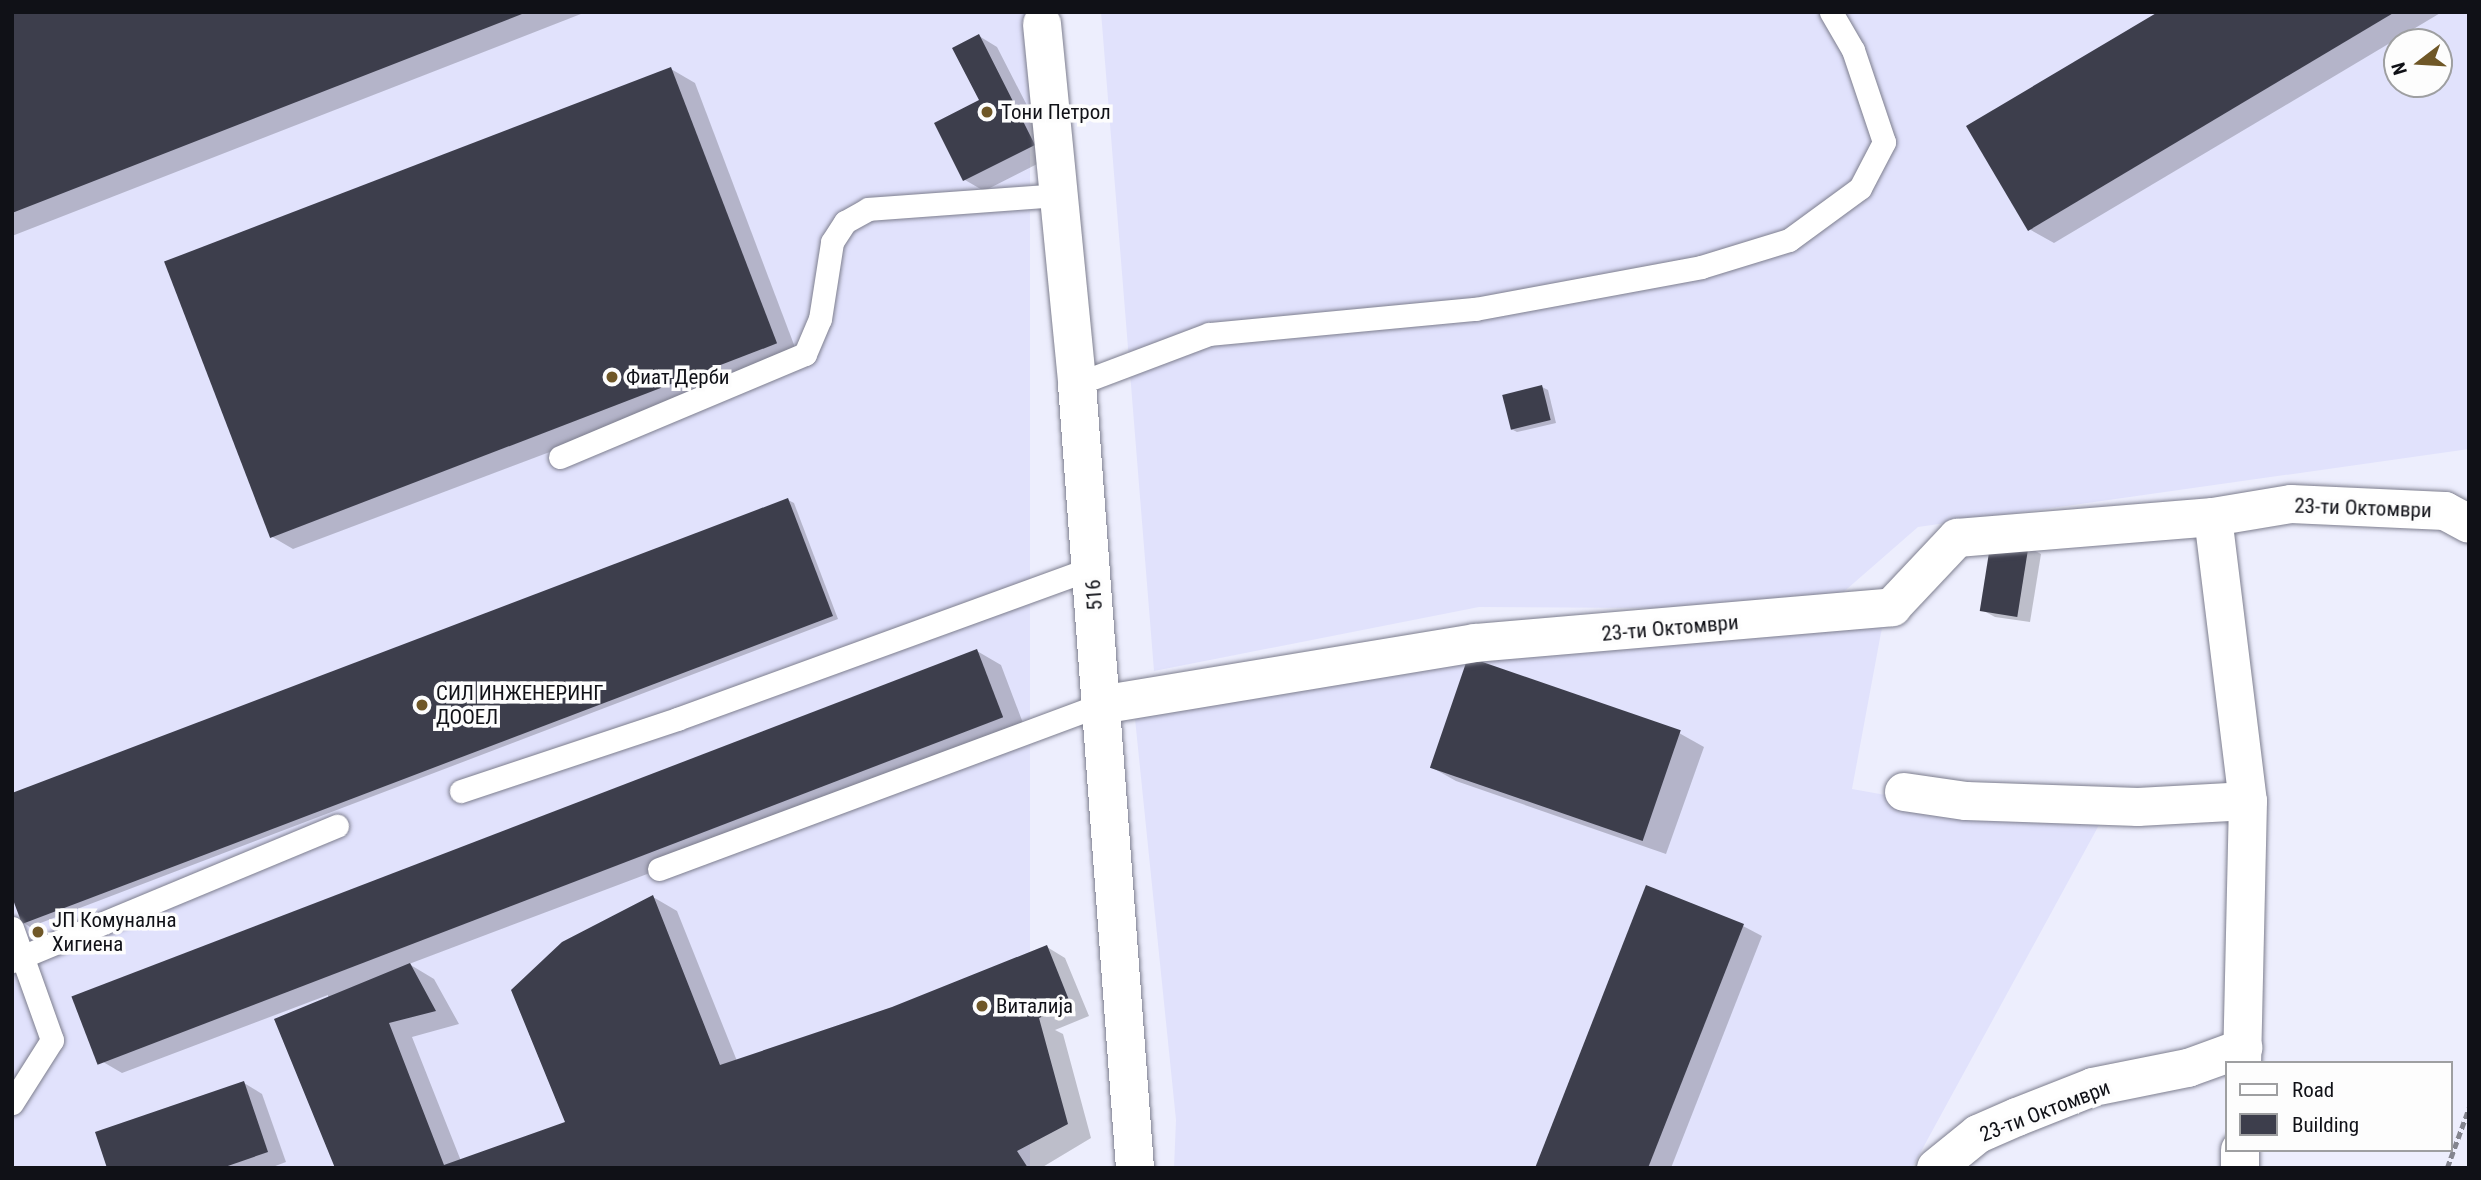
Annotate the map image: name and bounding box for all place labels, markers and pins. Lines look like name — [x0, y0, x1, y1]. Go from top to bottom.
place label: Тони Петрол — [1001, 99, 1111, 125]
marker: Тони Петрол — [979, 104, 995, 120]
place label: Фиат Дерби — [626, 364, 729, 390]
marker: Фиат Дерби — [604, 369, 620, 385]
place label: СИЛ ИНЖЕНЕРИНГ ДООЕЛ — [436, 680, 603, 730]
marker: СИЛ ИНЖЕНЕРИНГ ДООЕЛ — [414, 697, 430, 713]
place label: ЈП Комунална Хигиена — [52, 907, 177, 957]
marker: ЈП Комунална Хигиена — [30, 924, 46, 940]
place label: Виталија — [996, 993, 1073, 1019]
marker: Виталија — [974, 998, 990, 1014]

